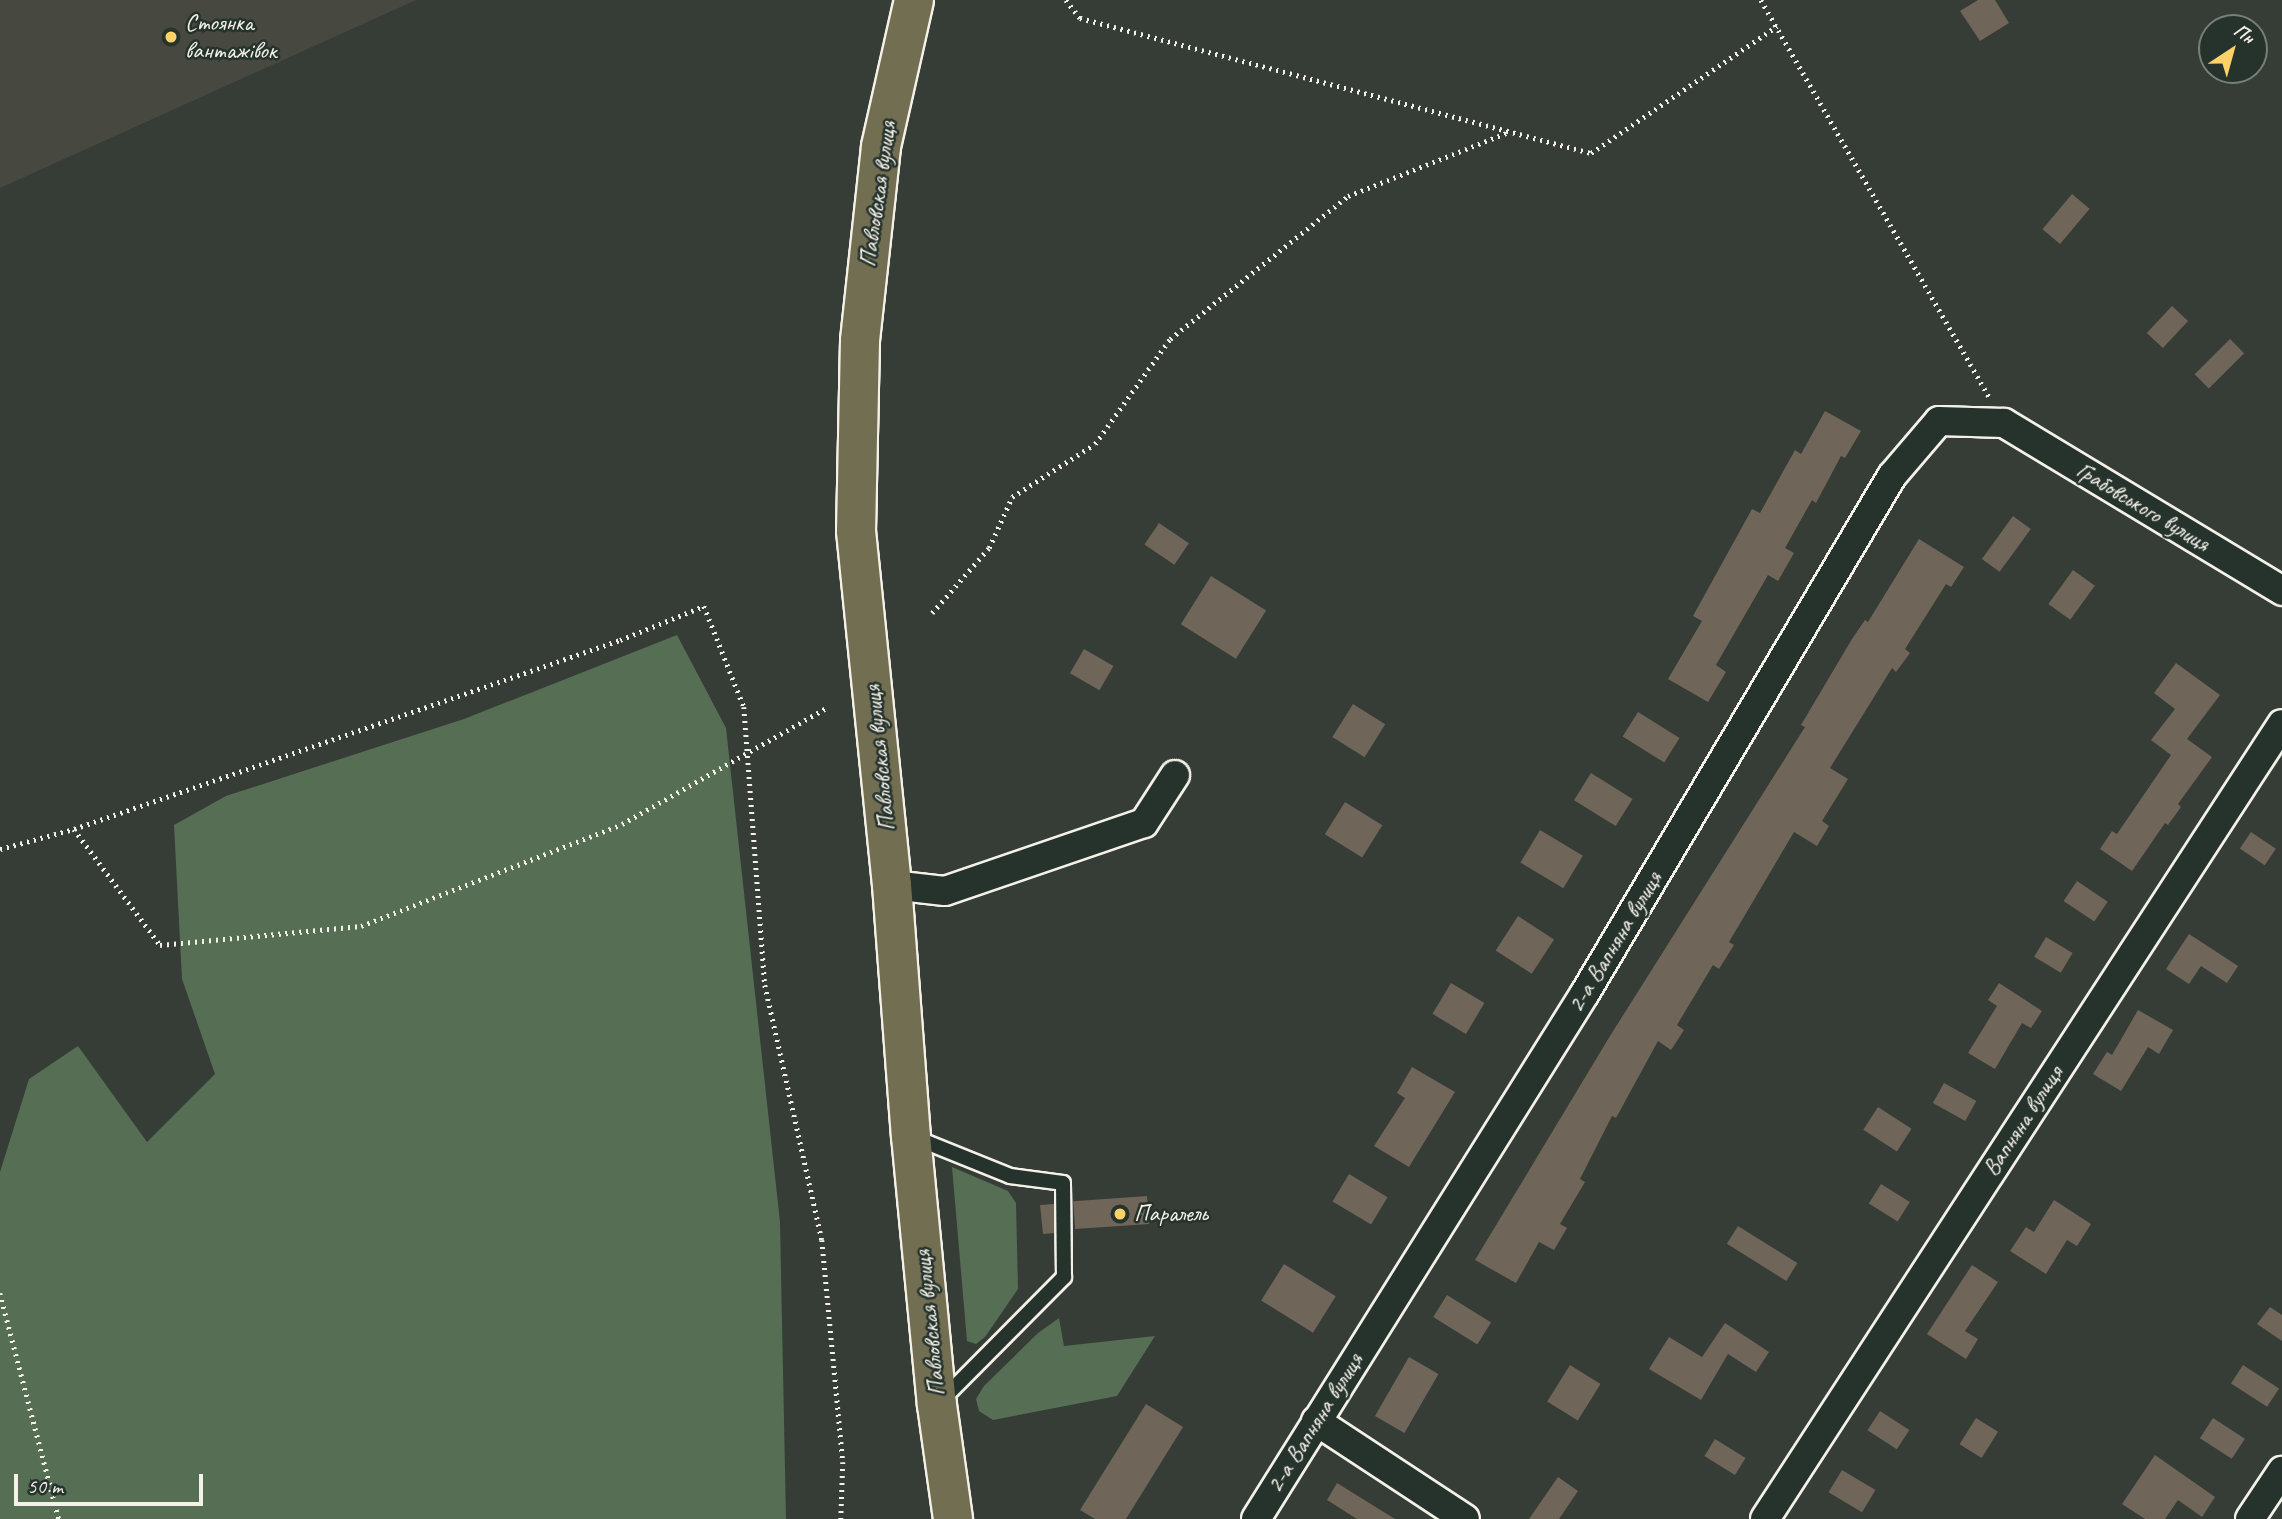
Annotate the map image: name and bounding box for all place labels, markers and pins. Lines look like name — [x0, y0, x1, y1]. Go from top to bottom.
place label: Стоянка вантажівок — [185, 9, 277, 65]
marker: Стоянка вантажівок — [163, 29, 179, 45]
place label: Паралель — [1134, 1200, 1208, 1228]
marker: Паралель — [1112, 1206, 1128, 1222]

